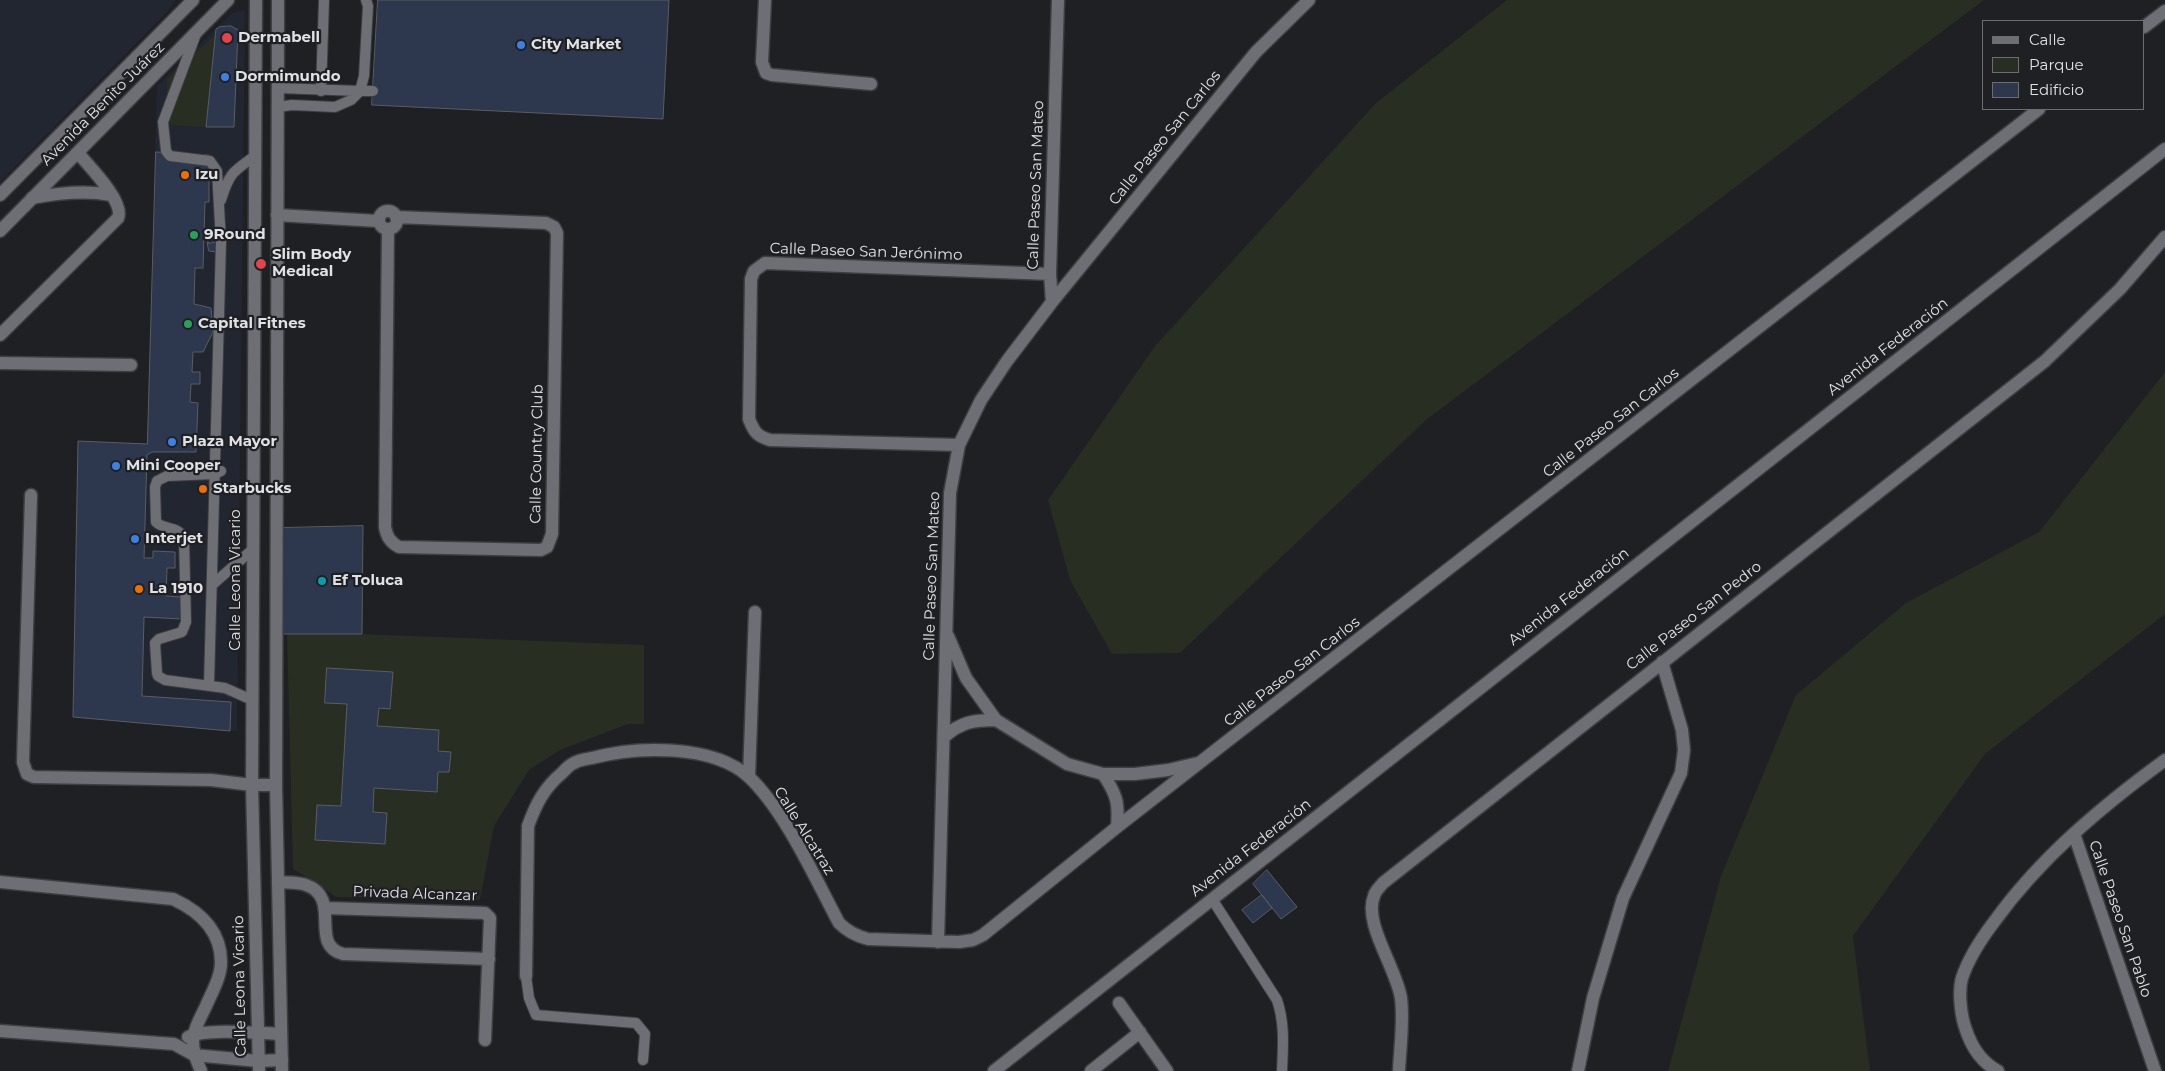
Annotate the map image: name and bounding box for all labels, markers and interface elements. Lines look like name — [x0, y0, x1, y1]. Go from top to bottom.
legend — [1982, 20, 2145, 110]
place label: Dermabell — [238, 29, 320, 47]
text: Calle — [2029, 30, 2066, 49]
marker: Dermabell — [220, 31, 234, 45]
place label: City Market — [531, 36, 621, 54]
street label: Avenida Benito Juárez — [38, 39, 168, 169]
marker: City Market — [515, 39, 527, 51]
text: Parque — [2029, 55, 2084, 74]
street label: Calle Paseo San Carlos — [1105, 67, 1225, 209]
place label: Dormimundo — [235, 68, 341, 86]
marker: Dormimundo — [219, 71, 231, 83]
text: Edificio — [2029, 80, 2084, 99]
street label: Calle Paseo San Mateo — [1024, 100, 1048, 270]
place label: Izu — [195, 166, 218, 184]
marker: Izu — [179, 169, 191, 181]
place label: 9Round — [204, 226, 266, 244]
marker: 9Round — [188, 229, 200, 241]
street label: Calle Paseo San Jerónimo — [769, 240, 963, 264]
place label: Slim Body Medical — [272, 246, 351, 281]
marker: Slim Body Medical — [254, 257, 268, 271]
street label: Avenida Federación — [1824, 294, 1952, 400]
place label: Capital Fitnes — [198, 315, 306, 333]
marker: Capital Fitnes — [182, 318, 194, 330]
street label: Calle Paseo San Carlos — [1539, 364, 1683, 482]
street label: Calle Country Club — [527, 384, 547, 524]
place label: Plaza Mayor — [182, 433, 277, 451]
marker: Plaza Mayor — [166, 436, 178, 448]
place label: Mini Cooper — [126, 457, 220, 475]
marker: Mini Cooper — [110, 460, 122, 472]
place label: Starbucks — [213, 480, 291, 498]
marker: Starbucks — [197, 483, 209, 495]
street label: Calle Paseo San Mateo — [920, 491, 944, 661]
street label: Calle Leona Vicario — [227, 509, 245, 651]
place label: Interjet — [145, 530, 203, 548]
marker: Interjet — [129, 533, 141, 545]
street label: Avenida Federación — [1505, 544, 1633, 650]
street label: Calle Paseo San Pedro — [1623, 558, 1765, 674]
place label: Ef Toluca — [332, 572, 403, 590]
marker: Ef Toluca — [316, 575, 328, 587]
place label: La 1910 — [149, 580, 203, 598]
marker: La 1910 — [133, 583, 145, 595]
street label: Calle Paseo San Carlos — [1220, 613, 1364, 731]
street label: Calle Alcatraz — [770, 784, 838, 878]
street label: Avenida Federación — [1187, 795, 1315, 901]
street label: Calle Paseo San Pablo — [2085, 838, 2155, 1000]
street label: Privada Alcanzar — [352, 883, 478, 905]
street label: Calle Leona Vicario — [230, 915, 250, 1057]

